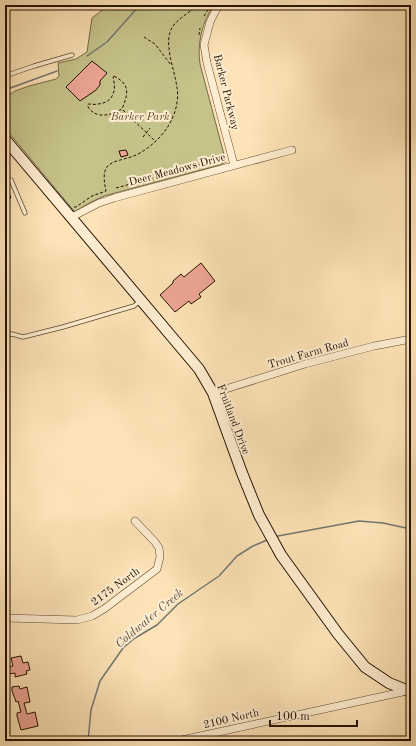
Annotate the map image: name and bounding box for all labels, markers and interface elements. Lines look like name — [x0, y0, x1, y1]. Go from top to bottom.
street label: Barker Parkway — [211, 53, 240, 132]
park label: Barker Park — [110, 112, 170, 123]
street label: Deer Meadows Drive — [128, 152, 227, 189]
street label: Trout Farm Road — [267, 338, 350, 371]
street label: Fruitland Drive — [214, 383, 251, 456]
street label: 2175 North — [90, 566, 142, 608]
water label: Coldwater Creek — [113, 587, 186, 651]
scale bar — [270, 702, 357, 728]
street label: 2100 North — [202, 708, 260, 731]
text: 100 m — [276, 711, 310, 723]

